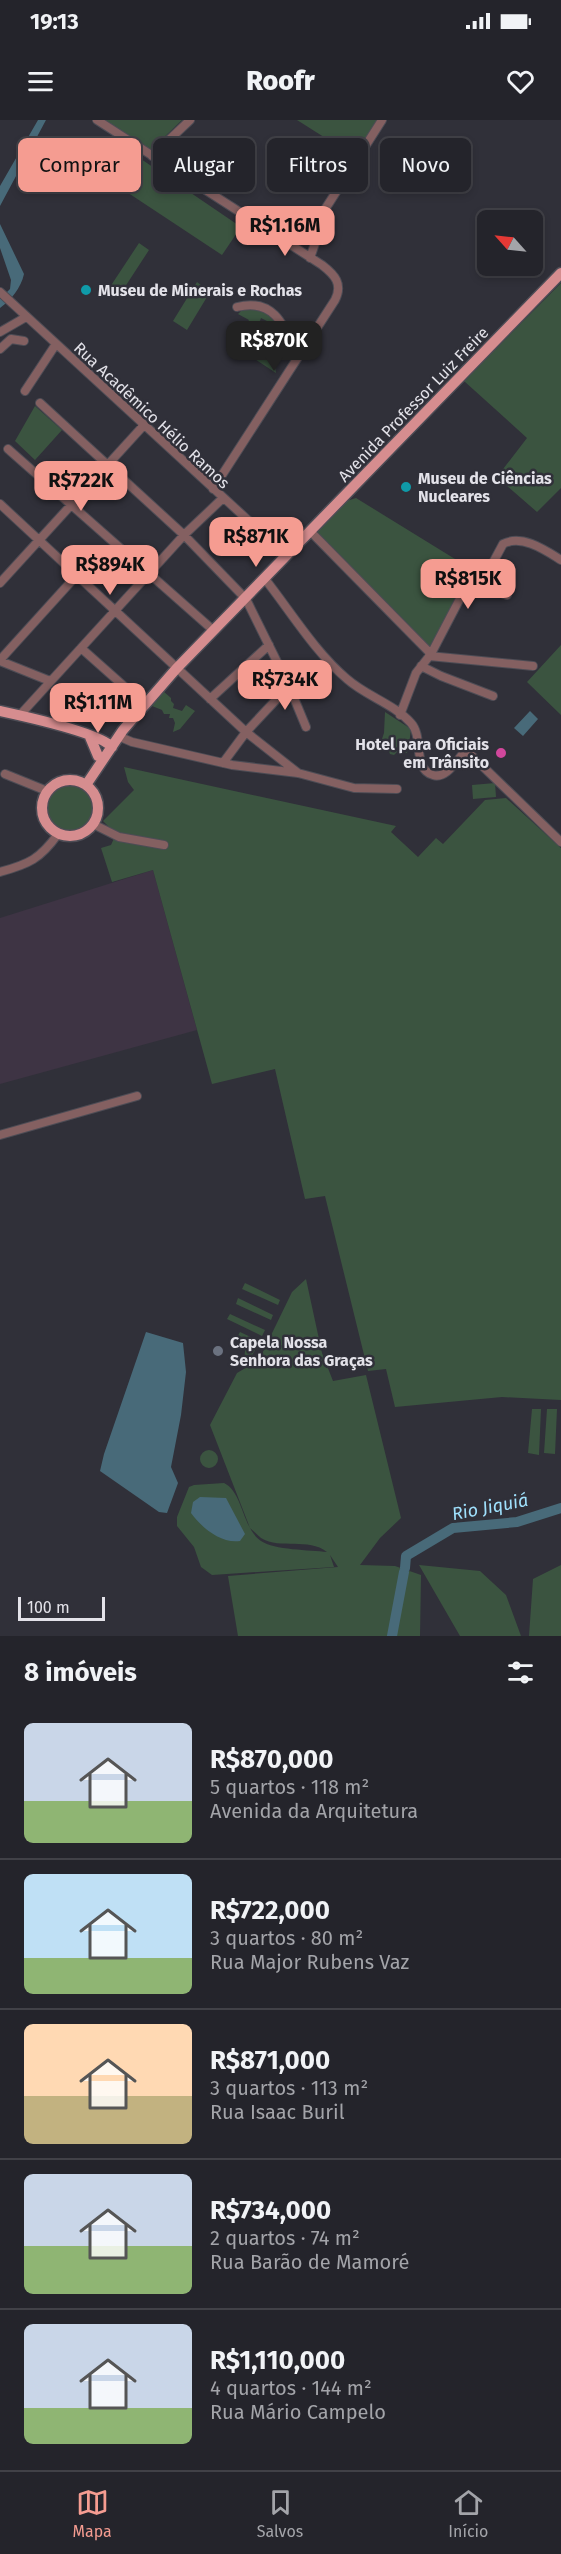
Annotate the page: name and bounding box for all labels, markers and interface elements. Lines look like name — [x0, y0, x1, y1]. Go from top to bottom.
text: 19:13 — [30, 8, 79, 35]
icon: menu — [24, 65, 57, 98]
text: Roofr — [246, 65, 315, 97]
icon: heart — [504, 65, 537, 98]
chip: Comprar — [18, 138, 141, 192]
chip: Alugar — [153, 138, 255, 192]
chip: Filtros — [267, 138, 368, 192]
chip: Novo — [380, 138, 471, 192]
pin: R$1.16M — [230, 206, 340, 257]
north arrow — [477, 210, 543, 276]
map controls — [477, 210, 543, 276]
text: R$1.16M — [250, 213, 320, 237]
place label: Museu de Minerais e Rochas — [98, 281, 302, 300]
marker: Museu de Minerais e Rochas — [79, 283, 93, 297]
pin: R$870K — [225, 321, 323, 372]
street label: Avenida Professor Luiz Freire — [334, 323, 492, 486]
text: R$870K — [240, 328, 308, 352]
street label: Rua Acadêmico Hélio Ramos — [70, 338, 233, 493]
pin: R$722K — [32, 461, 130, 512]
text: R$722K — [48, 468, 114, 492]
place label: Museu de Ciências Nucleares — [418, 469, 552, 506]
marker: Museu de Ciências Nucleares — [399, 480, 413, 494]
pin: R$871K — [207, 517, 305, 568]
text: R$871K — [223, 524, 289, 548]
pin: R$894K — [61, 545, 159, 596]
text: R$894K — [75, 552, 145, 576]
pin: R$815K — [419, 559, 517, 610]
text: R$815K — [435, 566, 501, 590]
pin: R$734K — [236, 660, 334, 711]
text: R$734K — [252, 667, 318, 691]
pin: R$1.11M — [43, 683, 153, 734]
text: R$1.11M — [64, 690, 132, 714]
place label: Hotel para Oficiais em Trânsito — [355, 735, 489, 772]
marker: Hotel para Oficiais em Trânsito — [494, 746, 508, 760]
place label: Capela Nossa Senhora das Graças — [230, 1333, 373, 1371]
marker: Capela Nossa Senhora das Graças — [211, 1344, 225, 1358]
water label: Rio Jiquiá — [450, 1489, 530, 1525]
scale bar — [18, 1594, 105, 1622]
text: 100 m — [27, 1598, 70, 1617]
icon: filters — [504, 1656, 537, 1689]
text: 8 imóveis — [24, 1657, 137, 1688]
text: R$870,000 — [210, 1744, 333, 1775]
icon: home — [72, 1747, 144, 1819]
text: 5 quartos · 118 m² — [210, 1775, 369, 1799]
text: Avenida da Arquitetura — [210, 1799, 418, 1823]
text: R$722,000 — [210, 1895, 330, 1926]
icon: home — [72, 1898, 144, 1970]
text: 3 quartos · 80 m² — [210, 1926, 363, 1950]
text: Rua Major Rubens Vaz — [210, 1950, 409, 1974]
text: R$871,000 — [210, 2045, 330, 2076]
icon: home — [72, 2048, 144, 2120]
text: 3 quartos · 113 m² — [210, 2076, 368, 2100]
text: Rua Isaac Buril — [210, 2100, 345, 2124]
text: R$734,000 — [210, 2195, 331, 2226]
icon: home — [72, 2198, 144, 2270]
text: 2 quartos · 74 m² — [210, 2226, 360, 2250]
text: Rua Barão de Mamoré — [210, 2250, 409, 2274]
text: R$1,110,000 — [210, 2345, 345, 2376]
icon: home — [72, 2348, 144, 2420]
text: 4 quartos · 144 m² — [210, 2376, 372, 2400]
text: Rua Mário Campelo — [210, 2400, 386, 2424]
tab: Mapa — [73, 2486, 112, 2541]
tab: Salvos — [257, 2486, 303, 2541]
tab: Início — [448, 2486, 488, 2541]

